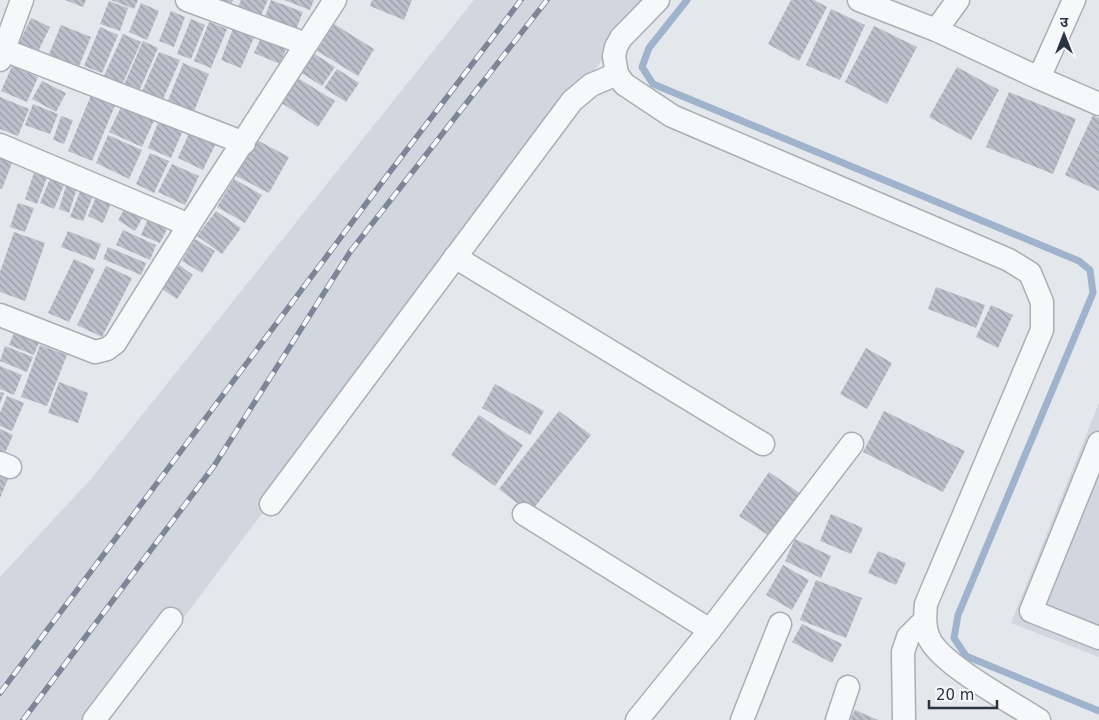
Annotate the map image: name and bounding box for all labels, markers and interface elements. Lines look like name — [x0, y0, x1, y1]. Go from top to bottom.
north arrow — [1039, 10, 1089, 60]
text: उ — [1060, 14, 1069, 30]
scale bar — [929, 678, 996, 710]
text: 20 m — [936, 686, 974, 704]

